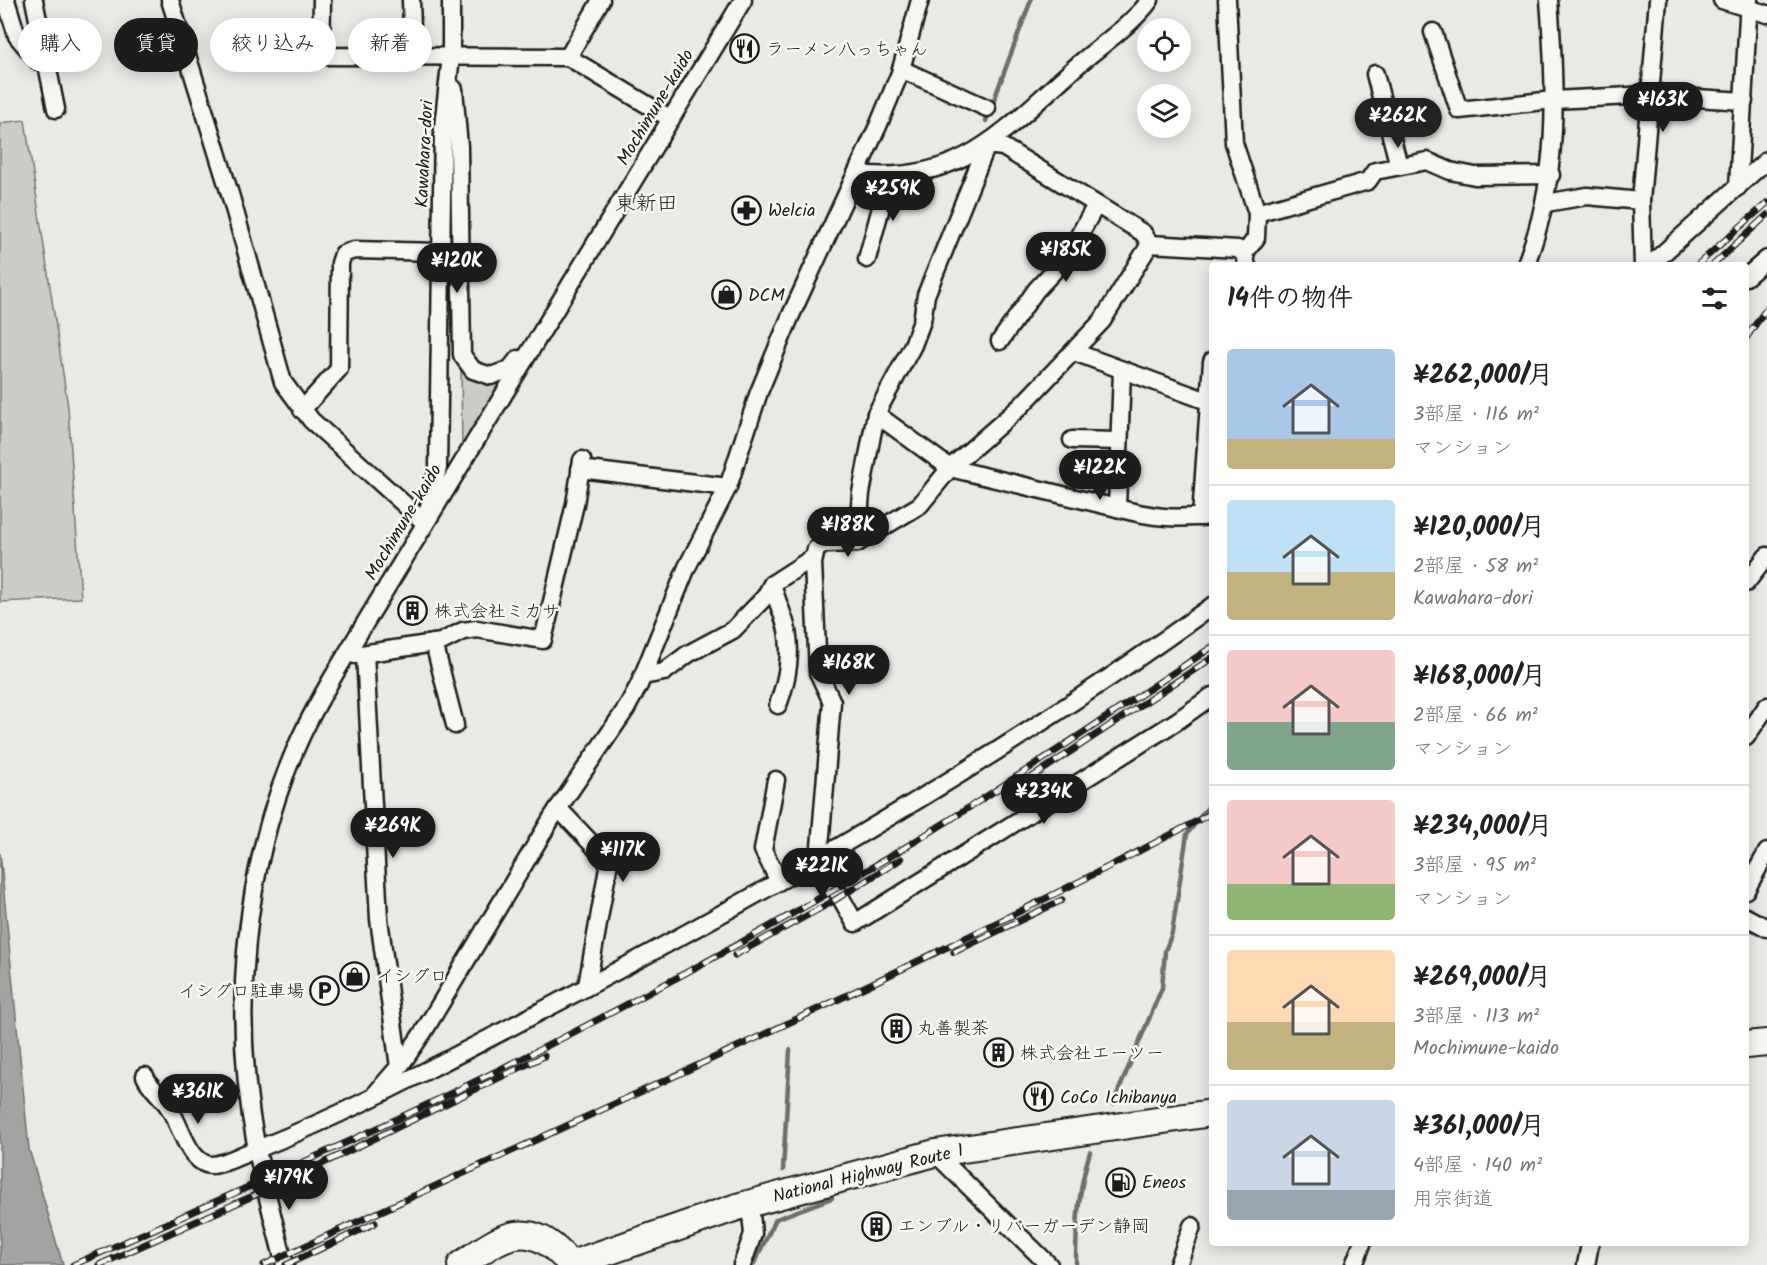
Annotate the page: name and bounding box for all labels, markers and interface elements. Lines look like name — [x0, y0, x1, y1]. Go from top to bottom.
chip: 購入 — [18, 18, 102, 72]
chip: 賃貸 — [114, 18, 198, 72]
chip: 絞り込み — [210, 18, 336, 72]
chip: 新着 — [348, 18, 432, 72]
map controls — [1137, 18, 1191, 138]
button: locate — [1137, 18, 1191, 72]
restaurant icon: ラーメン八っちゃん — [729, 33, 761, 65]
place label: ラーメン八っちゃん — [766, 36, 928, 65]
street label: Mochimune-kaido — [610, 44, 703, 172]
pin: ¥163K — [1621, 82, 1705, 133]
button: layers — [1137, 84, 1191, 138]
text: ¥163K — [1637, 85, 1689, 117]
pin: ¥262K — [1356, 98, 1440, 149]
street label: Kawahara-dori — [408, 99, 443, 209]
text: ¥262K — [1369, 101, 1427, 133]
pin: ¥259K — [851, 171, 935, 222]
text: ¥259K — [865, 174, 921, 206]
district label: 東新田 — [615, 188, 678, 221]
pharmacy icon: Welcia — [731, 194, 763, 226]
place label: Welcia — [768, 197, 815, 226]
pin: ¥185K — [1024, 232, 1108, 283]
text: ¥185K — [1040, 235, 1092, 267]
pin: ¥120K — [415, 243, 499, 294]
text: ¥120K — [431, 246, 483, 278]
text: 14件の物件 — [1227, 278, 1353, 320]
shop icon: DCM — [711, 279, 743, 311]
place label: DCM — [748, 282, 785, 311]
icon: filters — [1698, 282, 1731, 315]
text: ¥262,000/月 — [1413, 355, 1554, 397]
icon: home — [1275, 373, 1347, 445]
text: 3部屋 · 116 m² — [1413, 399, 1539, 431]
text: マンション — [1413, 433, 1512, 465]
pin: ¥122K — [1058, 450, 1142, 501]
text: ¥122K — [1073, 453, 1127, 485]
street label: Mochimune-kaido — [358, 459, 451, 587]
pin: ¥188K — [806, 507, 890, 558]
text: ¥120,000/月 — [1413, 507, 1546, 549]
text: ¥188K — [821, 510, 875, 542]
icon: home — [1275, 524, 1347, 596]
text: 2部屋 · 58 m² — [1413, 551, 1538, 583]
text: Kawahara-dori — [1413, 583, 1533, 615]
building icon: 株式会社ミカサ — [397, 595, 429, 627]
place label: 株式会社ミカサ — [434, 598, 560, 627]
pin: ¥168K — [807, 645, 891, 696]
text: ¥168K — [822, 648, 876, 680]
text: ¥168,000/月 — [1413, 656, 1546, 698]
icon: home — [1275, 674, 1347, 746]
text: 2部屋 · 66 m² — [1413, 700, 1538, 732]
text: マンション — [1413, 734, 1512, 766]
pin: ¥234K — [1002, 774, 1086, 825]
text: ¥234K — [1015, 777, 1073, 809]
text: ¥234,000/月 — [1413, 806, 1553, 848]
pin: ¥269K — [351, 808, 435, 859]
text: ¥269K — [365, 811, 421, 843]
icon: home — [1275, 824, 1347, 896]
pin: ¥117K — [581, 832, 665, 883]
text: ¥117K — [600, 835, 646, 867]
pin: ¥221K — [780, 848, 864, 899]
text: 3部屋 · 95 m² — [1413, 850, 1536, 882]
text: ¥221K — [795, 851, 849, 883]
text: マンション — [1413, 884, 1512, 916]
text: ¥269,000/月 — [1413, 957, 1552, 999]
shop icon: イシグロ — [339, 960, 371, 992]
place label: イシグロ — [376, 963, 448, 992]
icon: home — [1275, 974, 1347, 1046]
parking icon: イシグロ駐車場 — [309, 975, 341, 1007]
place label: イシグロ駐車場 — [178, 978, 304, 1007]
text: 3部屋 · 113 m² — [1413, 1001, 1539, 1033]
building icon: 丸善製茶 — [880, 1012, 912, 1044]
place label: 丸善製茶 — [917, 1015, 989, 1044]
text: Mochimune-kaido — [1413, 1033, 1559, 1065]
building icon: 株式会社エーツー — [983, 1037, 1015, 1069]
place label: 株式会社エーツー — [1020, 1040, 1164, 1069]
pin: ¥361K — [156, 1074, 240, 1125]
text: ¥361K — [172, 1077, 224, 1109]
restaurant icon: CoCo Ichibanya — [1023, 1081, 1055, 1113]
place label: CoCo Ichibanya — [1060, 1084, 1177, 1113]
text: ¥361,000/月 — [1413, 1106, 1545, 1148]
icon: home — [1275, 1124, 1347, 1196]
street label: National Highway Route 1 — [770, 1137, 967, 1212]
text: 4部屋 · 140 m² — [1413, 1150, 1542, 1182]
pin: ¥179K — [247, 1160, 331, 1211]
text: ¥179K — [264, 1163, 314, 1195]
fuel station icon: Eneos — [1105, 1166, 1137, 1198]
place label: Eneos — [1142, 1169, 1186, 1198]
text: 用宗街道 — [1413, 1184, 1493, 1216]
building icon: エンブル・リバーガーデン静岡 — [861, 1210, 893, 1242]
place label: エンブル・リバーガーデン静岡 — [898, 1213, 1149, 1242]

